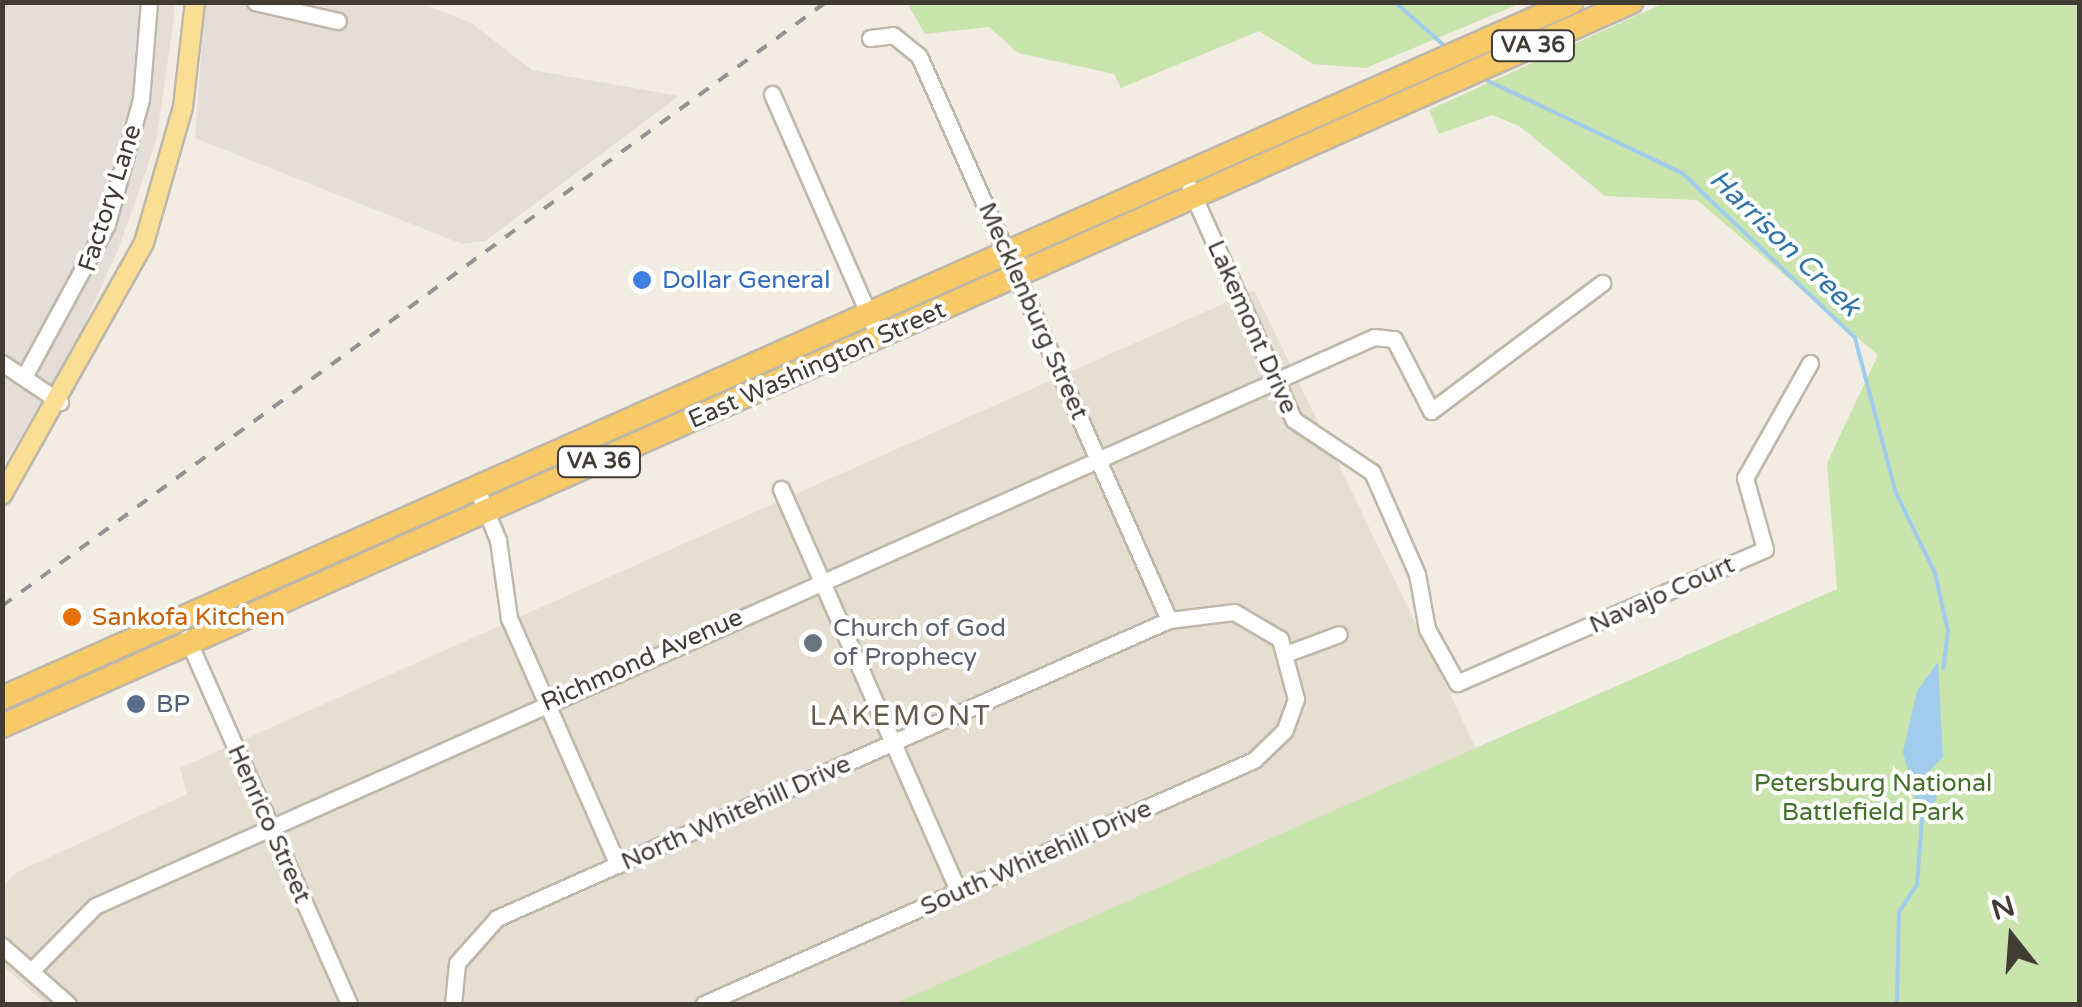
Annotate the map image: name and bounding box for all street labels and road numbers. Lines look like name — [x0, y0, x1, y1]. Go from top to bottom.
road number: VA 36 — [1490, 29, 1576, 63]
street label: Factory Lane — [72, 121, 148, 275]
street label: Mecklenburg Street — [972, 198, 1094, 424]
street label: Lakemont Drive — [1200, 236, 1304, 418]
street label: East Washington Street — [684, 295, 950, 435]
road number: VA 36 — [556, 445, 642, 479]
street label: Navajo Court — [1585, 550, 1739, 640]
street label: Richmond Avenue — [536, 602, 748, 718]
street label: Henrico Street — [221, 740, 317, 908]
street label: North Whitehill Drive — [617, 749, 855, 877]
street label: South Whitehill Drive — [916, 794, 1156, 922]

